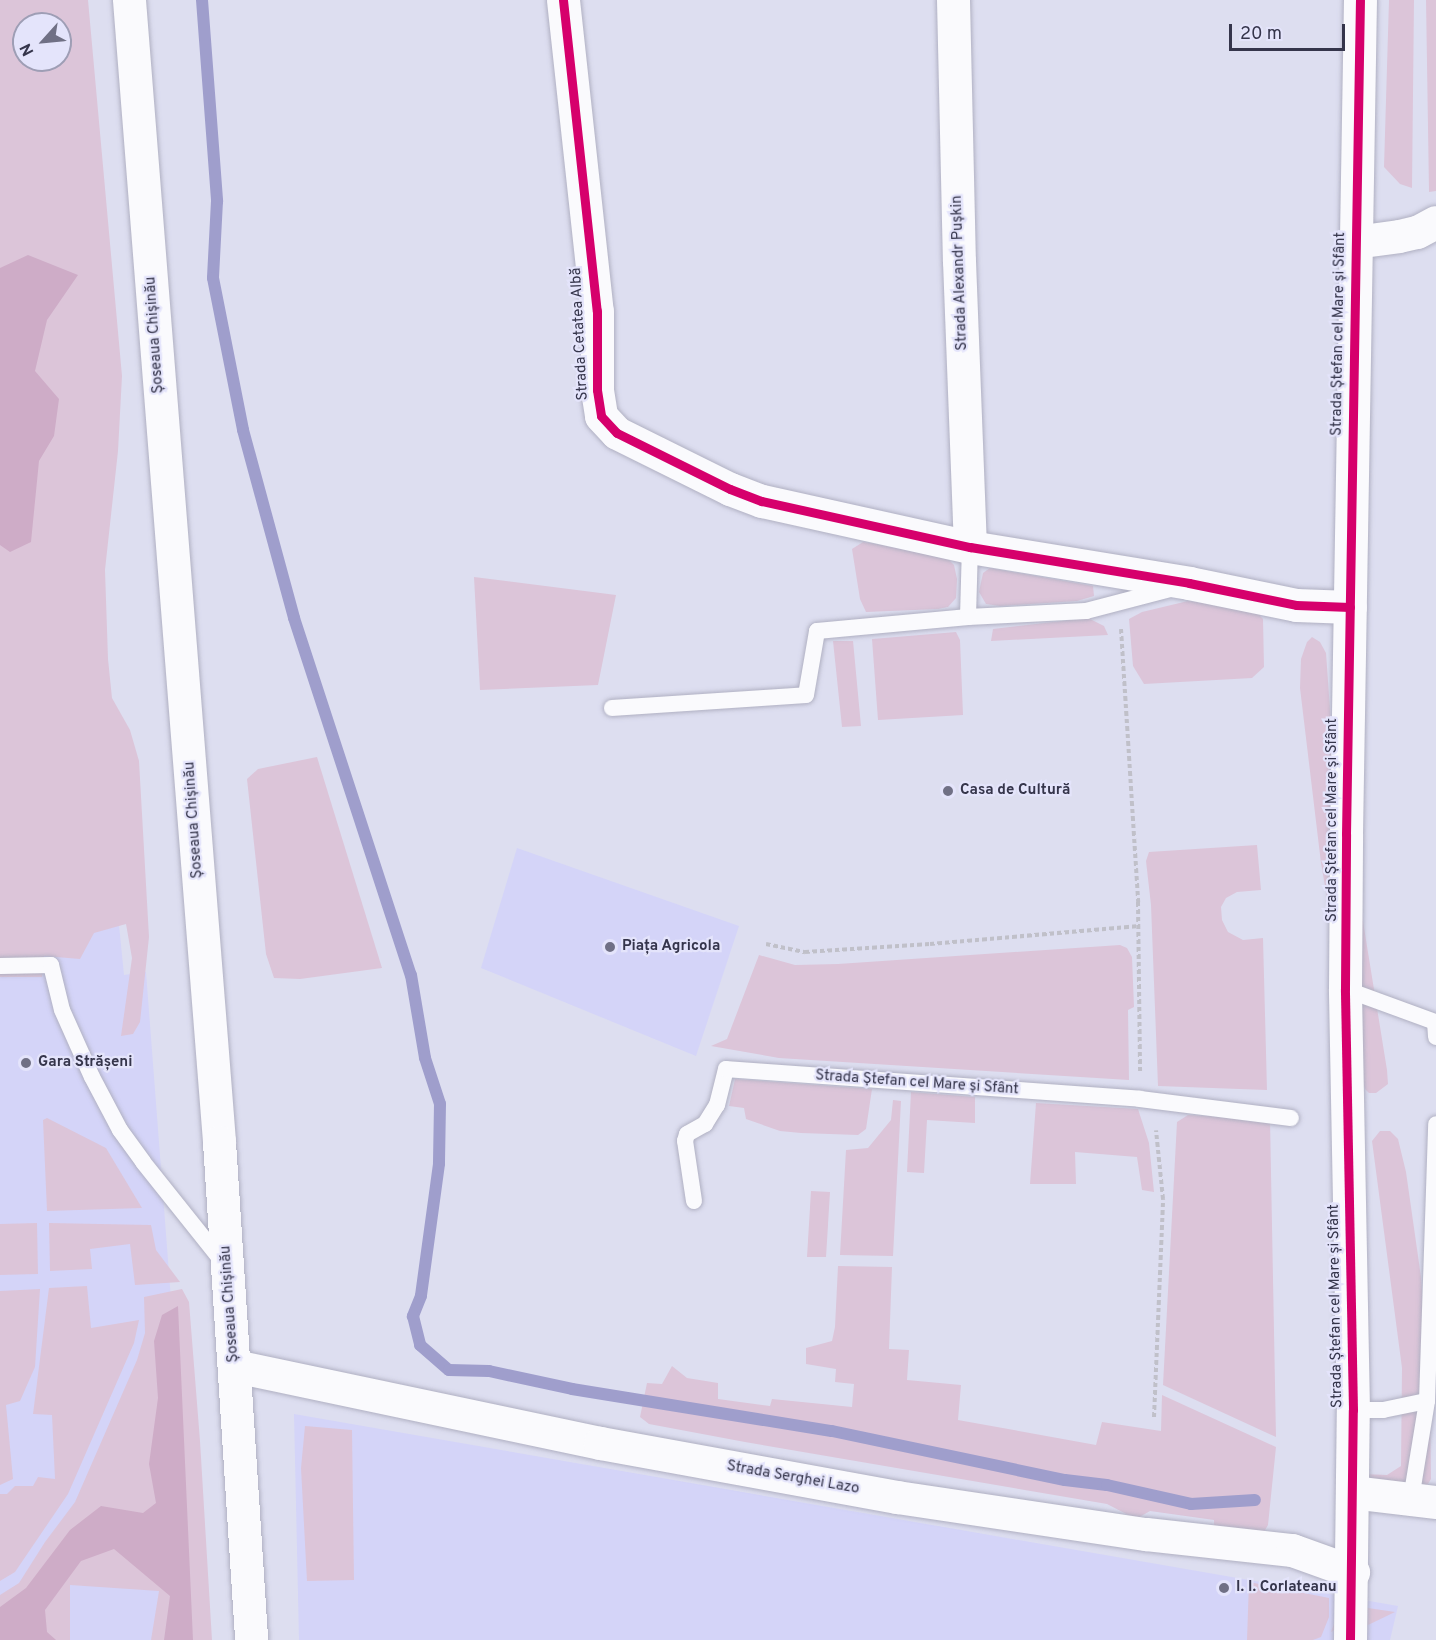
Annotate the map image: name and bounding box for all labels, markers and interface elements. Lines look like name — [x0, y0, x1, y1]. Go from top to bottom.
north arrow — [12, 12, 72, 72]
scale bar — [1232, 12, 1348, 50]
text: 20 m — [1240, 23, 1282, 46]
text: N — [16, 40, 39, 59]
street label: Strada Alexandr Pușkin — [948, 195, 972, 351]
street label: Strada Ștefan cel Mare și Sfânt — [1328, 232, 1350, 436]
street label: Strada Cetatea Albă — [568, 267, 592, 401]
street label: Șoseaua Chișinău — [142, 276, 168, 394]
street label: Strada Ștefan cel Mare și Sfânt — [1324, 718, 1342, 922]
street label: Șoseaua Chișinău — [181, 761, 207, 879]
place label: Casa de Cultură — [960, 782, 1070, 800]
marker: Casa de Cultură — [941, 784, 955, 798]
place label: Piața Agricola — [622, 938, 721, 956]
marker: Piața Agricola — [603, 940, 617, 954]
place label: Gara Strășeni — [38, 1054, 132, 1072]
marker: Gara Strășeni — [19, 1056, 33, 1070]
street label: Strada Ștefan cel Mare și Sfânt — [815, 1067, 1019, 1099]
street label: Strada Ștefan cel Mare și Sfânt — [1325, 1204, 1347, 1408]
street label: Șoseaua Chișinău — [217, 1245, 243, 1363]
street label: Strada Serghei Lazo — [725, 1457, 861, 1499]
place label: I. I. Corlateanu — [1236, 1579, 1337, 1597]
marker: I. I. Corlateanu — [1217, 1581, 1231, 1595]

